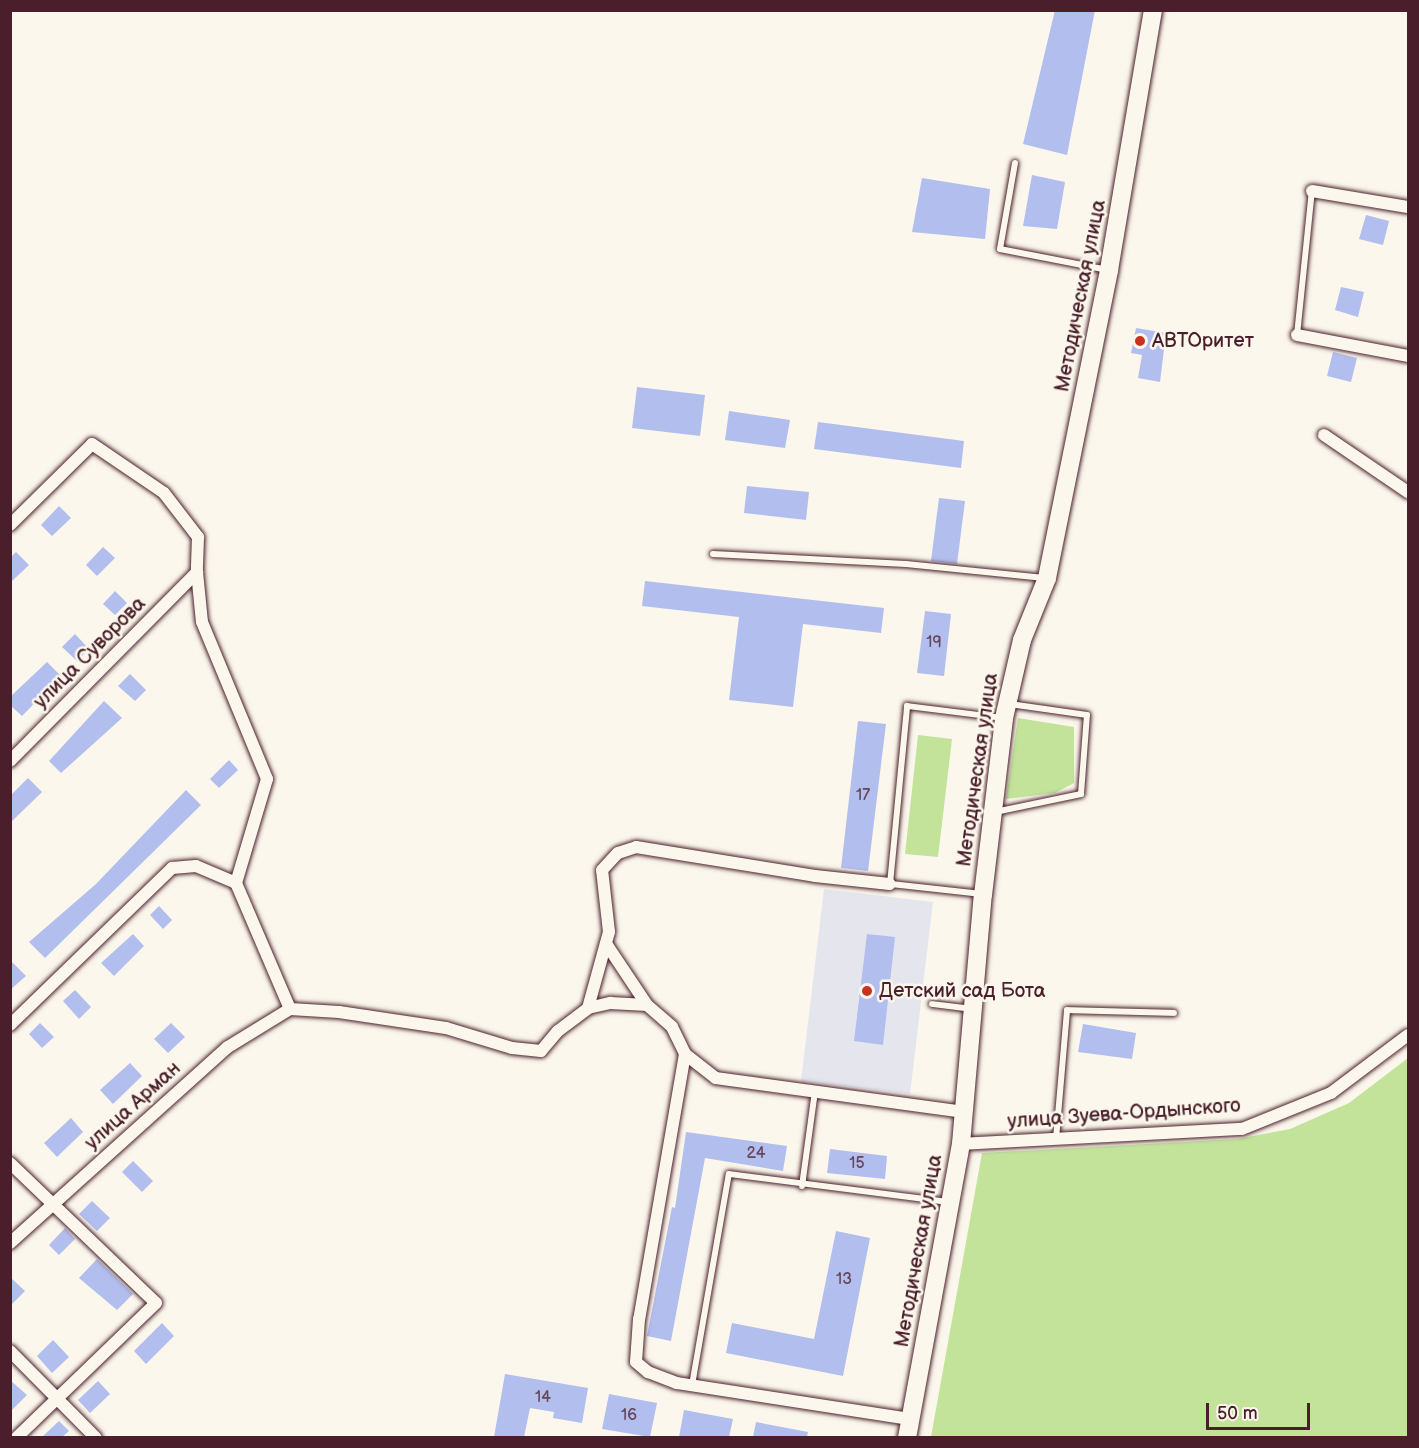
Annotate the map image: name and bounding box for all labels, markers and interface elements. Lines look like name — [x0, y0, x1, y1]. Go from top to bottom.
street label: Методическая улица — [1051, 198, 1111, 394]
place label: АВТОритет — [1152, 329, 1254, 353]
marker: АВТОритет — [1133, 334, 1147, 348]
street label: улица Суворова — [29, 592, 151, 714]
house number: 19 — [926, 633, 942, 653]
street label: Методическая улица — [953, 672, 1003, 868]
house number: 17 — [856, 786, 870, 806]
place label: Детский сад Бота — [879, 979, 1045, 1003]
marker: Детский сад Бота — [860, 984, 874, 998]
street label: улица Арман — [80, 1057, 186, 1155]
street label: улица Зуева-Ордынского — [1007, 1094, 1241, 1134]
house number: 24 — [747, 1144, 765, 1164]
street label: Методическая улица — [890, 1153, 948, 1349]
house number: 15 — [849, 1154, 865, 1174]
house number: 13 — [836, 1270, 852, 1290]
house number: 14 — [535, 1388, 551, 1408]
scale bar — [1209, 1391, 1312, 1429]
text: 50 m — [1217, 1403, 1258, 1424]
house number: 16 — [621, 1406, 637, 1426]

